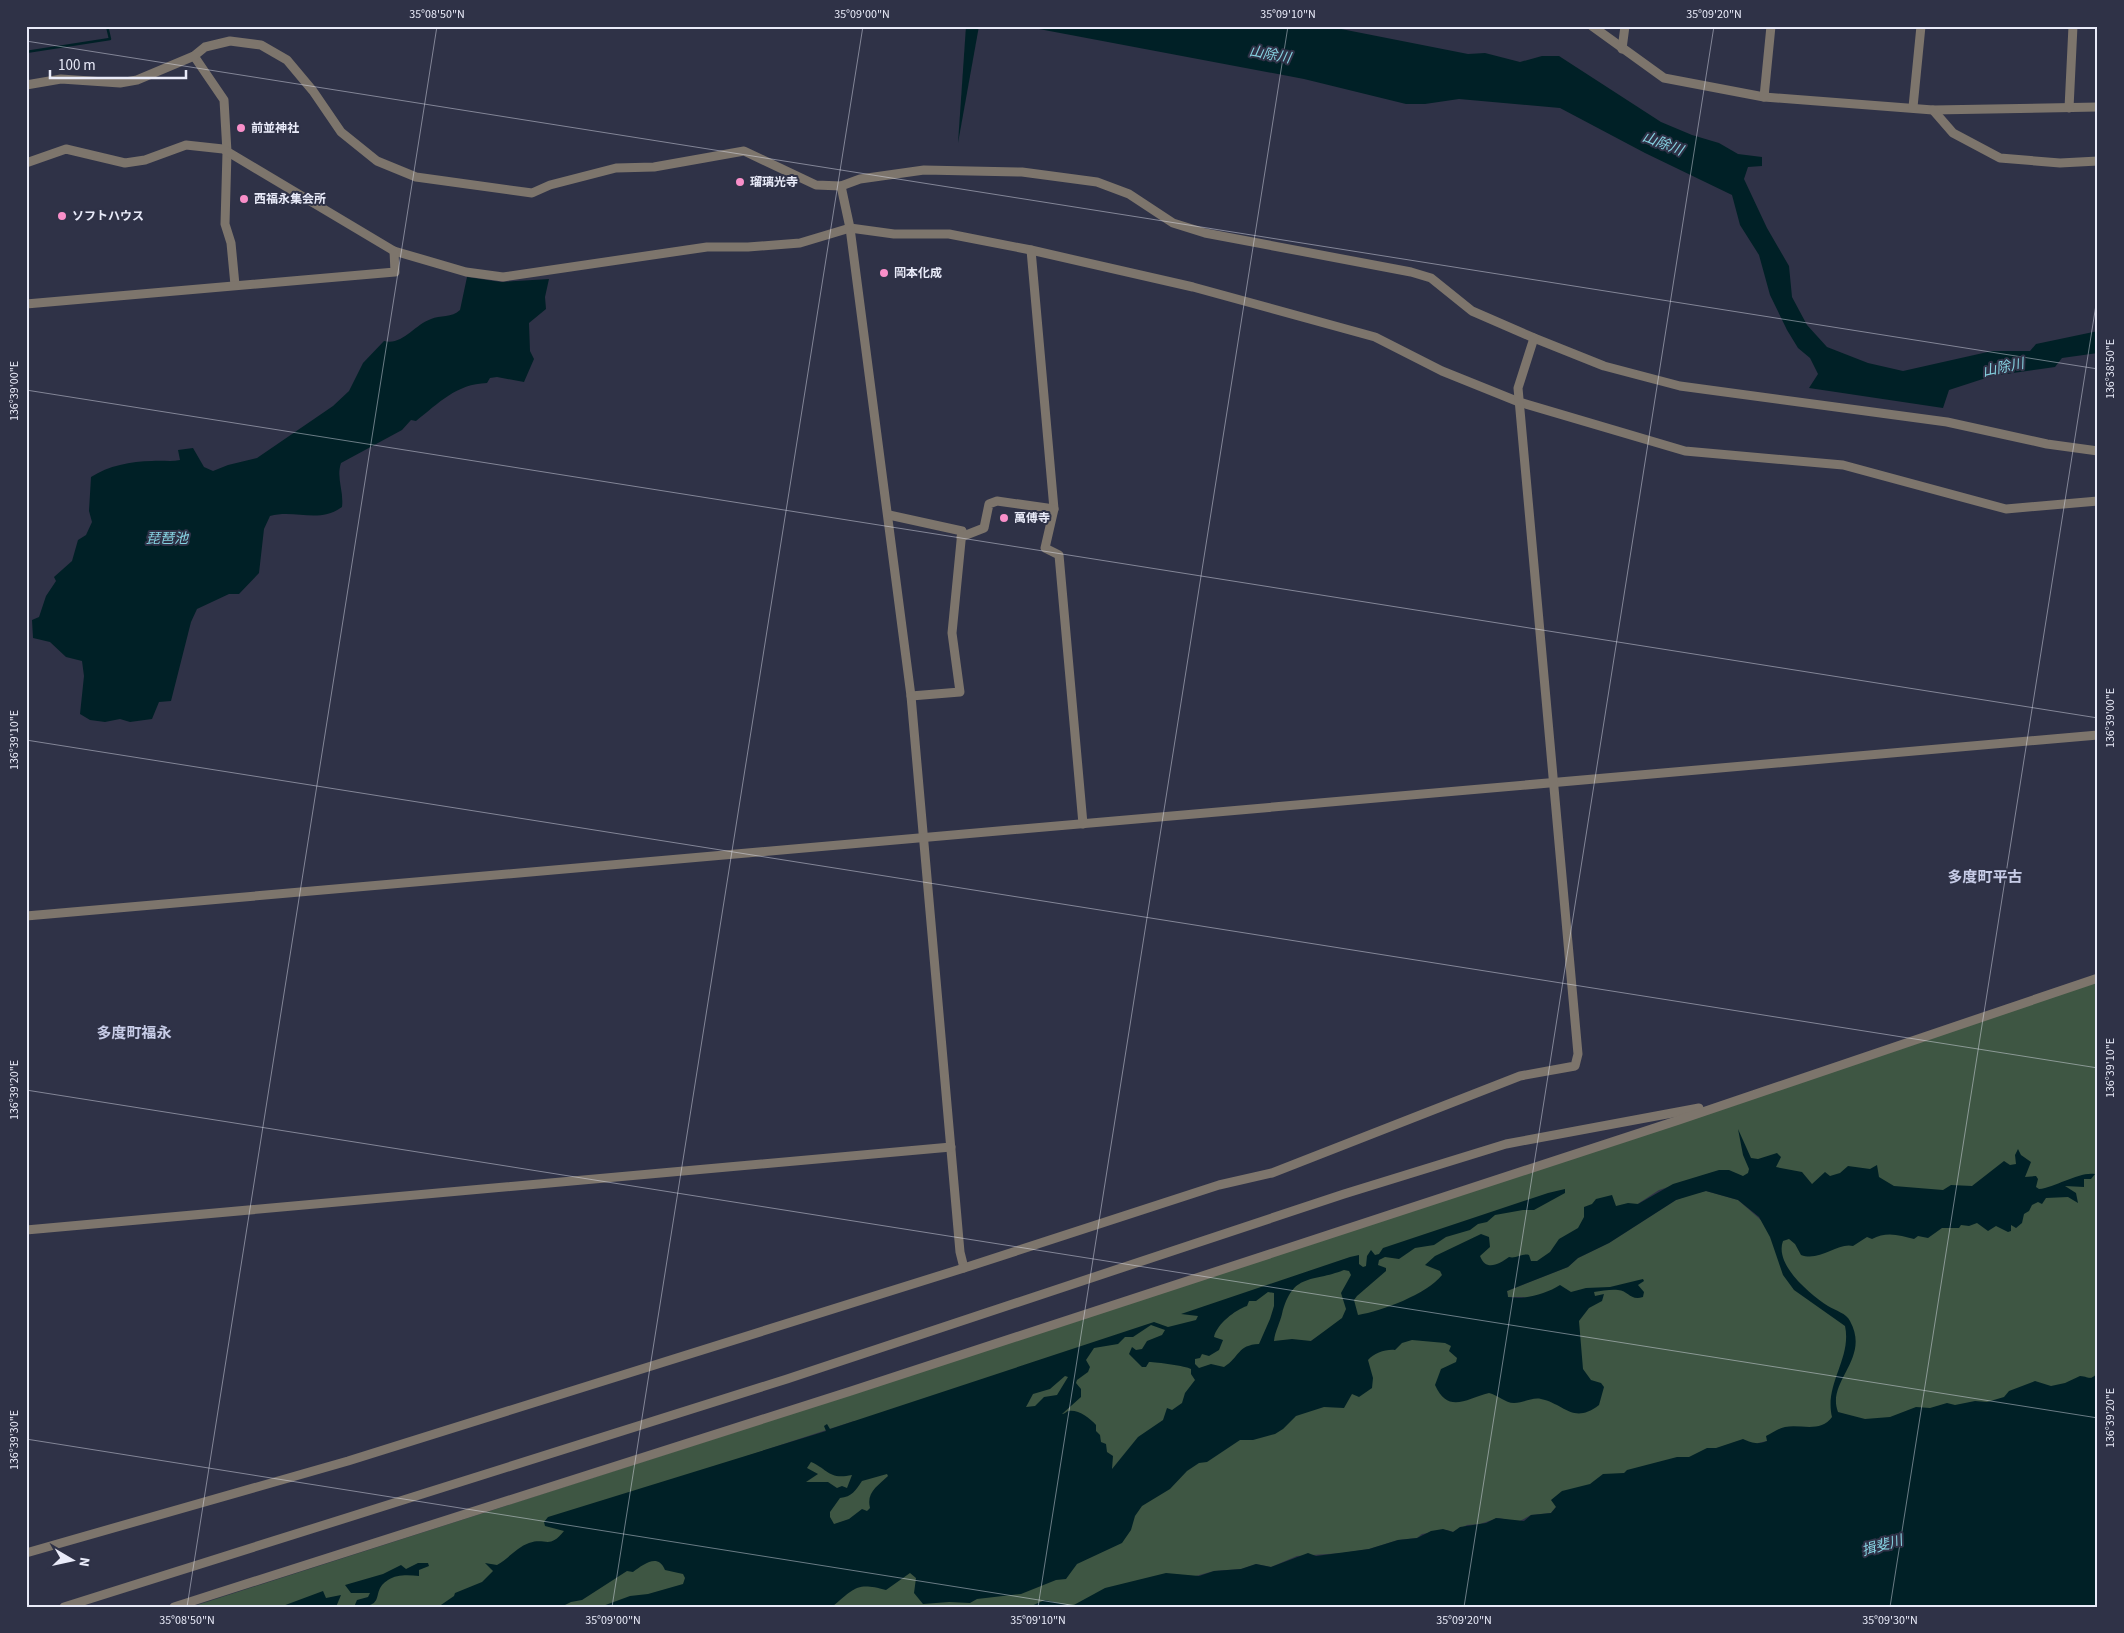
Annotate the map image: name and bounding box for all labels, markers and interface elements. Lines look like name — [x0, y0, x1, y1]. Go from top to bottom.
text: 35°08'50"N — [409, 6, 465, 23]
text: 35°09'00"N — [834, 6, 890, 23]
text: 35°09'10"N — [1260, 6, 1316, 23]
text: 35°09'20"N — [1686, 6, 1742, 23]
water label: 山除川 — [1247, 41, 1294, 69]
scale bar — [50, 48, 186, 80]
text: 100 m — [58, 55, 96, 76]
place label: 前並神社 — [251, 120, 299, 137]
marker: 前並神社 — [235, 122, 247, 134]
water label: 山除川 — [1639, 127, 1688, 162]
place label: 瑠璃光寺 — [750, 174, 798, 191]
marker: 瑠璃光寺 — [734, 176, 746, 188]
place label: 西福永集会所 — [254, 191, 326, 208]
marker: 西福永集会所 — [238, 193, 250, 205]
place label: ソフトハウス — [72, 208, 144, 225]
marker: ソフトハウス — [56, 210, 68, 222]
place label: 岡本化成 — [894, 265, 942, 282]
marker: 岡本化成 — [878, 267, 890, 279]
text: 136°38'50"E — [2102, 339, 2119, 399]
water label: 山除川 — [1981, 353, 2028, 382]
text: 136°39'00"E — [6, 361, 23, 421]
place label: 萬傅寺 — [1014, 510, 1050, 527]
marker: 萬傅寺 — [998, 512, 1010, 524]
water label: 琵琶池 — [146, 529, 190, 549]
text: 136°39'00"E — [2102, 688, 2119, 748]
text: 136°39'10"E — [6, 710, 23, 770]
district label: 多度町平古 — [1947, 867, 2023, 888]
district label: 多度町福永 — [96, 1023, 172, 1044]
text: 136°39'10"E — [2102, 1038, 2119, 1098]
text: 136°39'20"E — [6, 1060, 23, 1120]
text: 136°39'20"E — [2102, 1388, 2119, 1448]
text: 136°39'30"E — [6, 1410, 23, 1470]
water label: 揖斐川 — [1859, 1530, 1907, 1561]
north arrow — [48, 1536, 98, 1586]
text: N — [73, 1556, 94, 1568]
text: 35°08'50"N — [159, 1612, 215, 1629]
text: 35°09'00"N — [585, 1612, 641, 1629]
text: 35°09'10"N — [1010, 1612, 1066, 1629]
text: 35°09'20"N — [1436, 1612, 1492, 1629]
text: 35°09'30"N — [1862, 1612, 1918, 1629]

